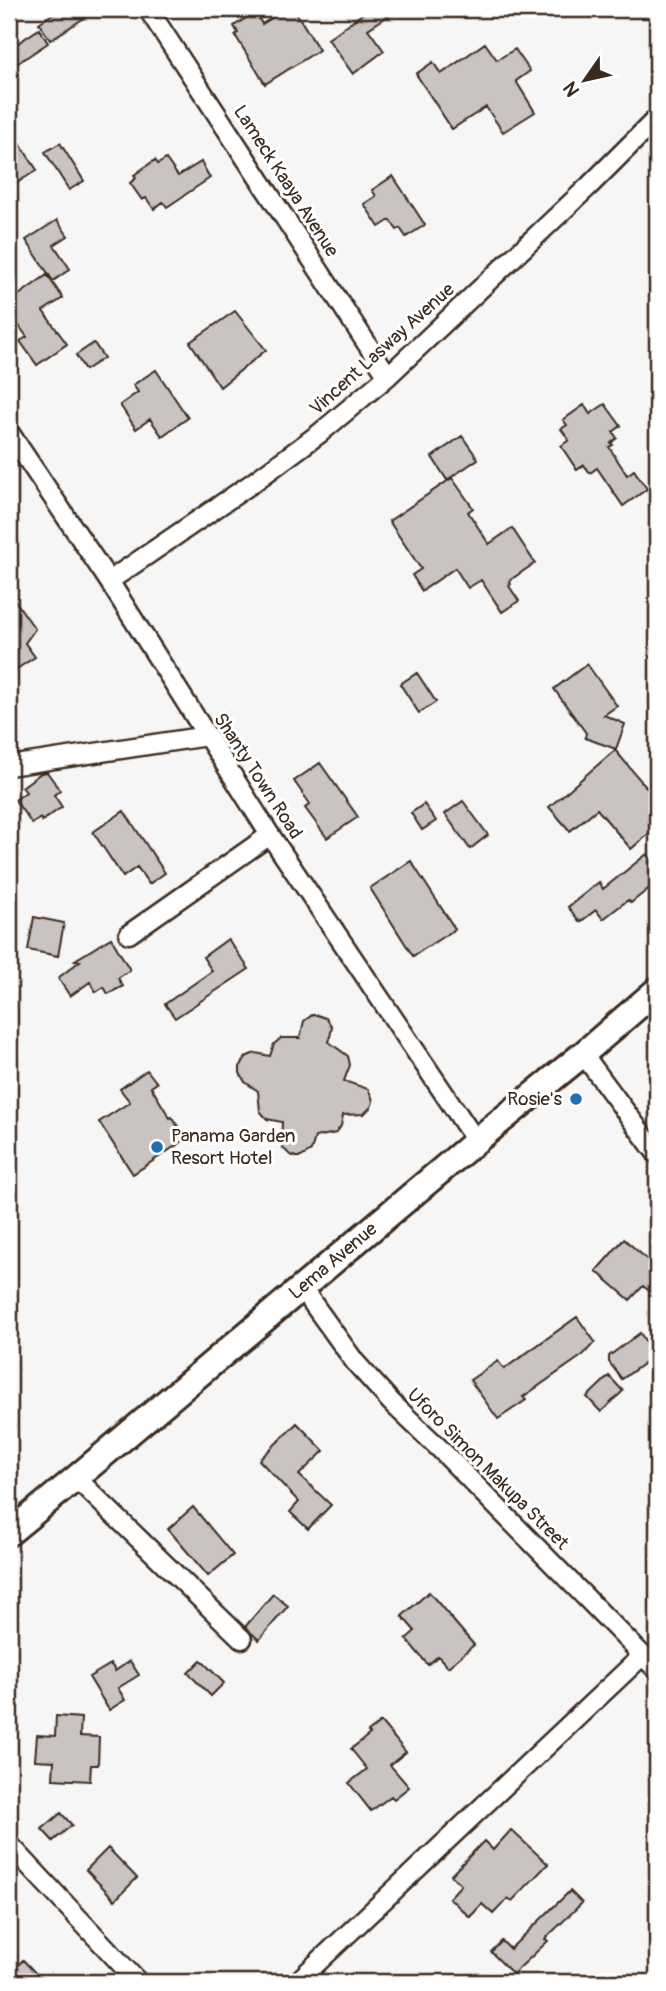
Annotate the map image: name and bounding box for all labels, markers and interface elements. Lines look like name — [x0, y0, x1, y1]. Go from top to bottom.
north arrow — [550, 46, 620, 116]
text: N — [558, 77, 585, 101]
street label: Lameck Kaaya Avenue — [228, 101, 344, 262]
street label: Vincent Lasway Avenue — [305, 277, 460, 420]
street label: Shanty Town Road — [208, 708, 308, 844]
place label: Rosie's — [507, 1087, 563, 1111]
marker: Rosie's — [568, 1091, 584, 1107]
place label: Panama Garden Resort Hotel — [171, 1124, 296, 1170]
marker: Panama Garden Resort Hotel — [149, 1139, 165, 1155]
street label: Lema Avenue — [284, 1217, 383, 1305]
street label: Uforo Simon Makupa Street — [402, 1383, 574, 1555]

